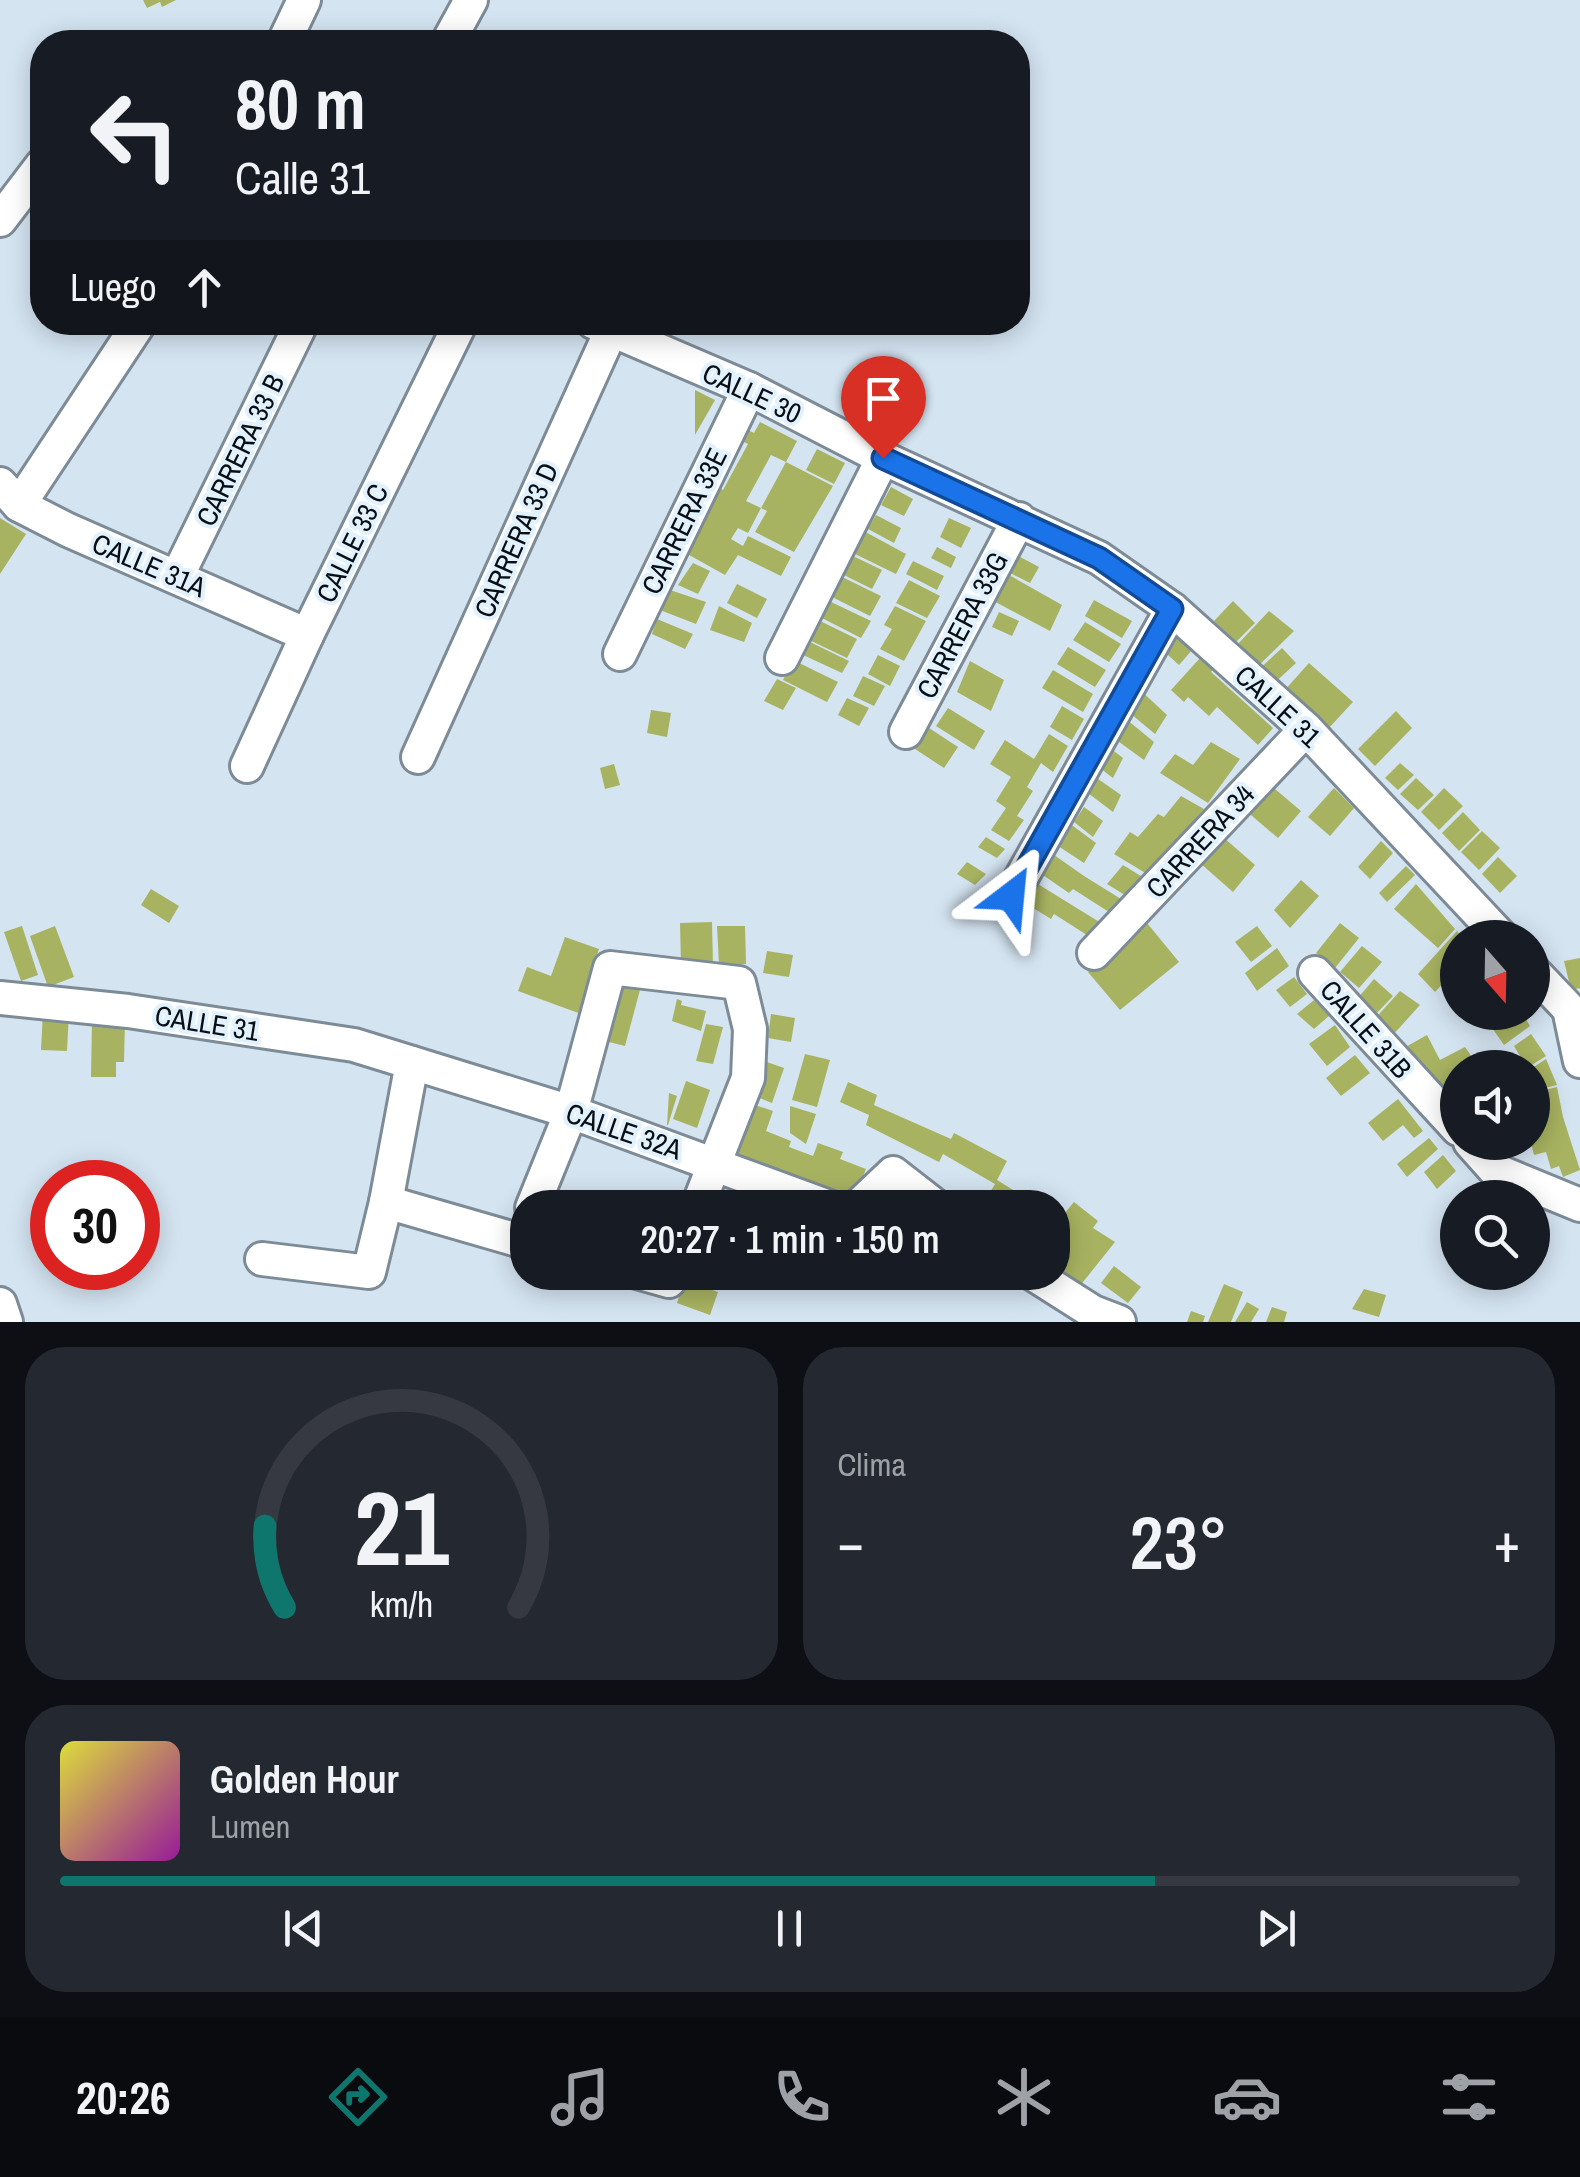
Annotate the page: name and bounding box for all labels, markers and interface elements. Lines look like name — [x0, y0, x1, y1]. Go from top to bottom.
text: 80 m — [235, 57, 366, 151]
icon: left — [70, 70, 200, 200]
text: Calle 31 — [235, 147, 370, 208]
icon: ahead — [177, 260, 232, 315]
text: Luego — [70, 262, 157, 313]
street label: CALLE 30 — [697, 354, 807, 432]
pin — [841, 356, 926, 459]
street label: CARRERA 33 B — [187, 368, 293, 532]
icon: arrive — [856, 371, 911, 426]
street label: CARRERA 33E — [632, 442, 736, 600]
street label: CARRERA 33 D — [465, 457, 567, 623]
street label: CALLE 33 C — [307, 477, 397, 609]
street label: CALLE 31A — [86, 524, 212, 606]
street label: CARRERA 33G — [907, 545, 1017, 705]
street label: CALLE 31 — [1227, 656, 1329, 756]
street label: CARRERA 34 — [1137, 776, 1263, 906]
position arrow — [959, 844, 1063, 948]
north arrow — [1440, 920, 1550, 1030]
map controls — [1440, 920, 1550, 1290]
street label: CALLE 31B — [1312, 972, 1420, 1086]
street label: CALLE 31 — [152, 996, 262, 1050]
button: sound — [1440, 1050, 1550, 1160]
street label: CALLE 32A — [561, 1094, 688, 1169]
speed limit sign: 30 — [30, 1160, 160, 1290]
button: search — [1440, 1180, 1550, 1290]
text: 20:27 · 1 min · 150 m — [640, 1214, 940, 1265]
text: Clima — [838, 1443, 906, 1486]
text: 21 — [354, 1457, 449, 1597]
text: 23° — [1130, 1491, 1228, 1592]
text: − — [838, 1505, 864, 1579]
text: + — [1494, 1505, 1520, 1579]
text: km/h — [369, 1580, 433, 1628]
text: Golden Hour — [210, 1754, 399, 1805]
text: Lumen — [210, 1805, 290, 1848]
icon: previous — [276, 1901, 331, 1956]
icon: pause — [762, 1901, 817, 1956]
icon: next — [1249, 1901, 1304, 1956]
icon: directions — [323, 2062, 393, 2132]
icon: music — [545, 2062, 615, 2132]
icon: phone — [767, 2062, 837, 2132]
icon: climate — [989, 2062, 1059, 2132]
icon: car — [1212, 2062, 1282, 2132]
icon: filters — [1434, 2062, 1504, 2132]
text: 20:26 — [76, 2067, 170, 2128]

